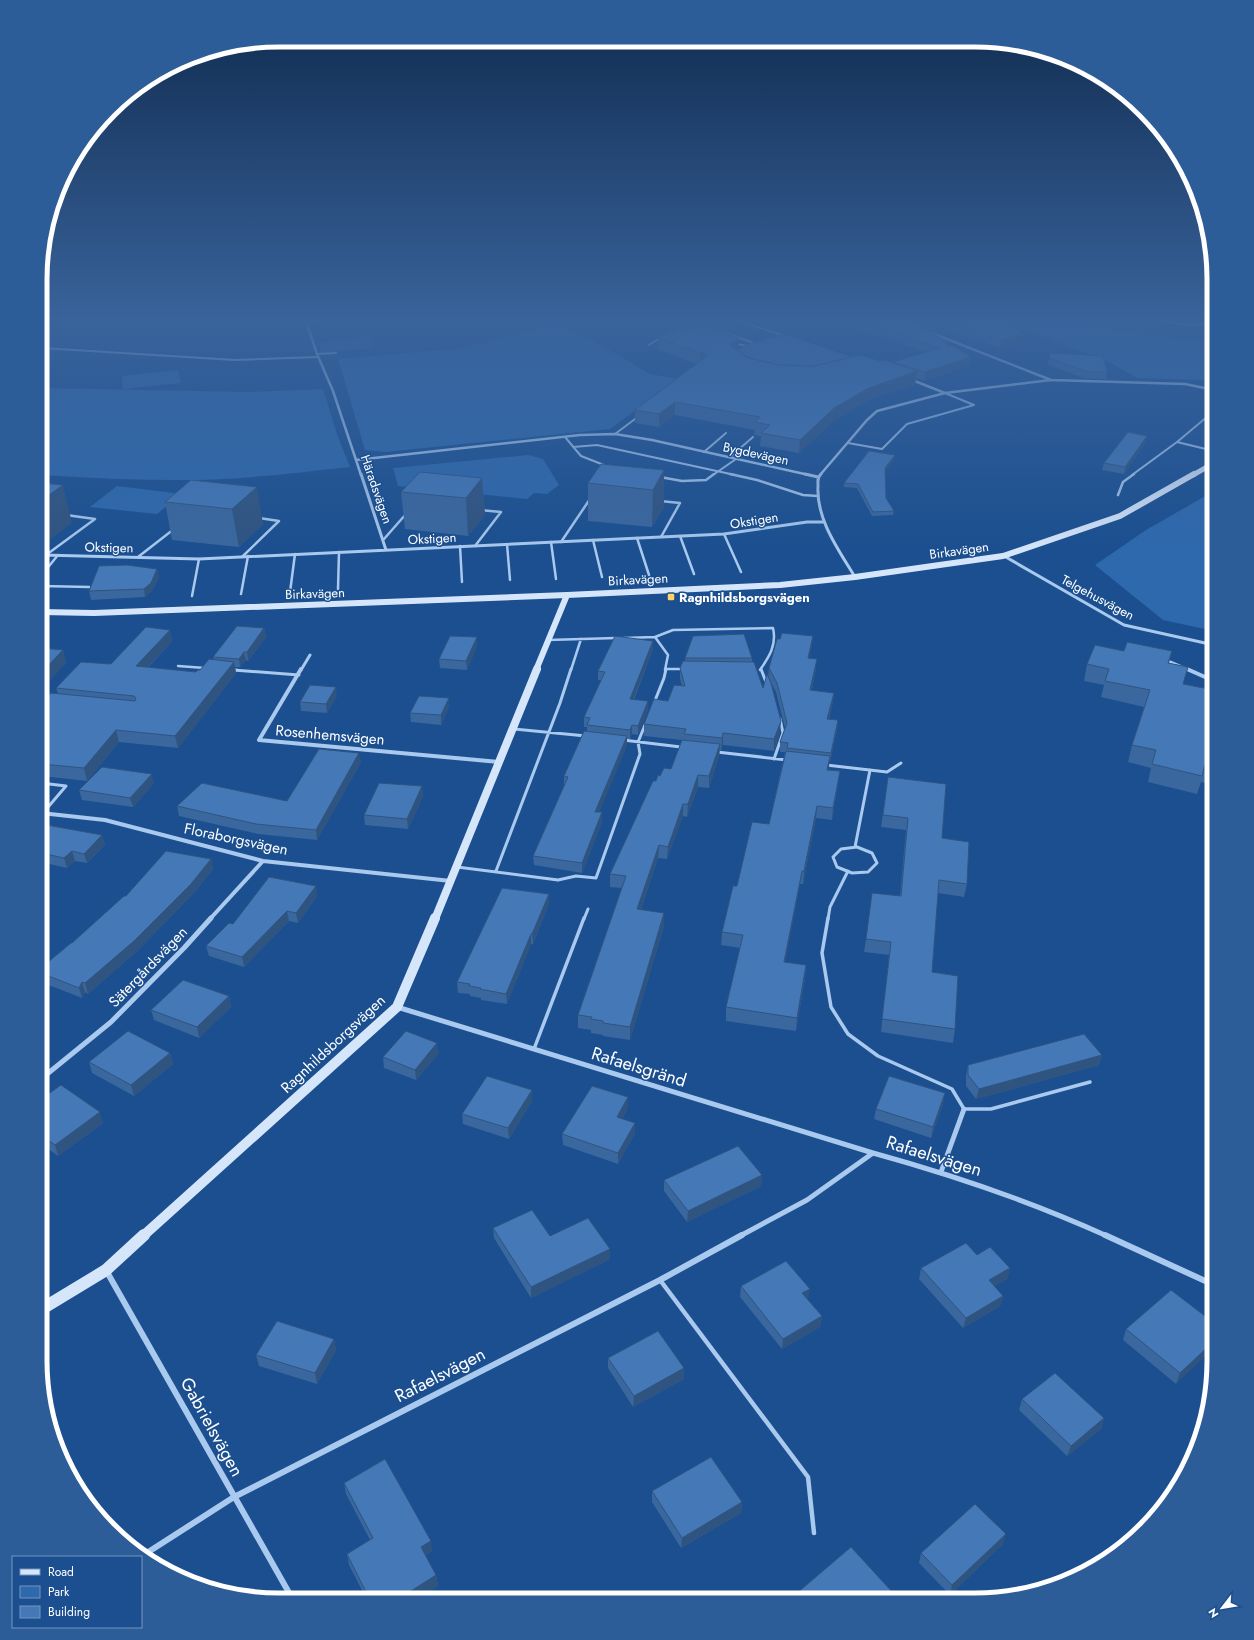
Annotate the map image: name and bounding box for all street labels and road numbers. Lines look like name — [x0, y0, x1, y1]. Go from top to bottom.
street label: Bygdevägen — [721, 437, 791, 470]
street label: Häradsvägen — [356, 452, 397, 526]
street label: Okstigen — [729, 507, 780, 534]
street label: Okstigen — [407, 528, 457, 549]
street label: Birkavägen — [928, 537, 990, 564]
street label: Okstigen — [84, 538, 133, 557]
street label: Birkavägen — [608, 568, 668, 591]
street label: Telgehusvägen — [1058, 570, 1138, 625]
street label: Birkavägen — [285, 583, 345, 604]
street label: Rosenhemsvägen — [274, 719, 386, 751]
street label: Floraborgsvägen — [182, 817, 290, 861]
street label: Sätergårdsvägen — [104, 921, 192, 1013]
street label: Ragnhildsborgsvägen — [276, 990, 390, 1098]
street label: Rafaelsgränd — [588, 1040, 690, 1094]
street label: Rafaelsvägen — [883, 1129, 985, 1183]
street label: Rafaelsvägen — [390, 1341, 490, 1409]
street label: Gabrielsvägen — [174, 1373, 250, 1481]

